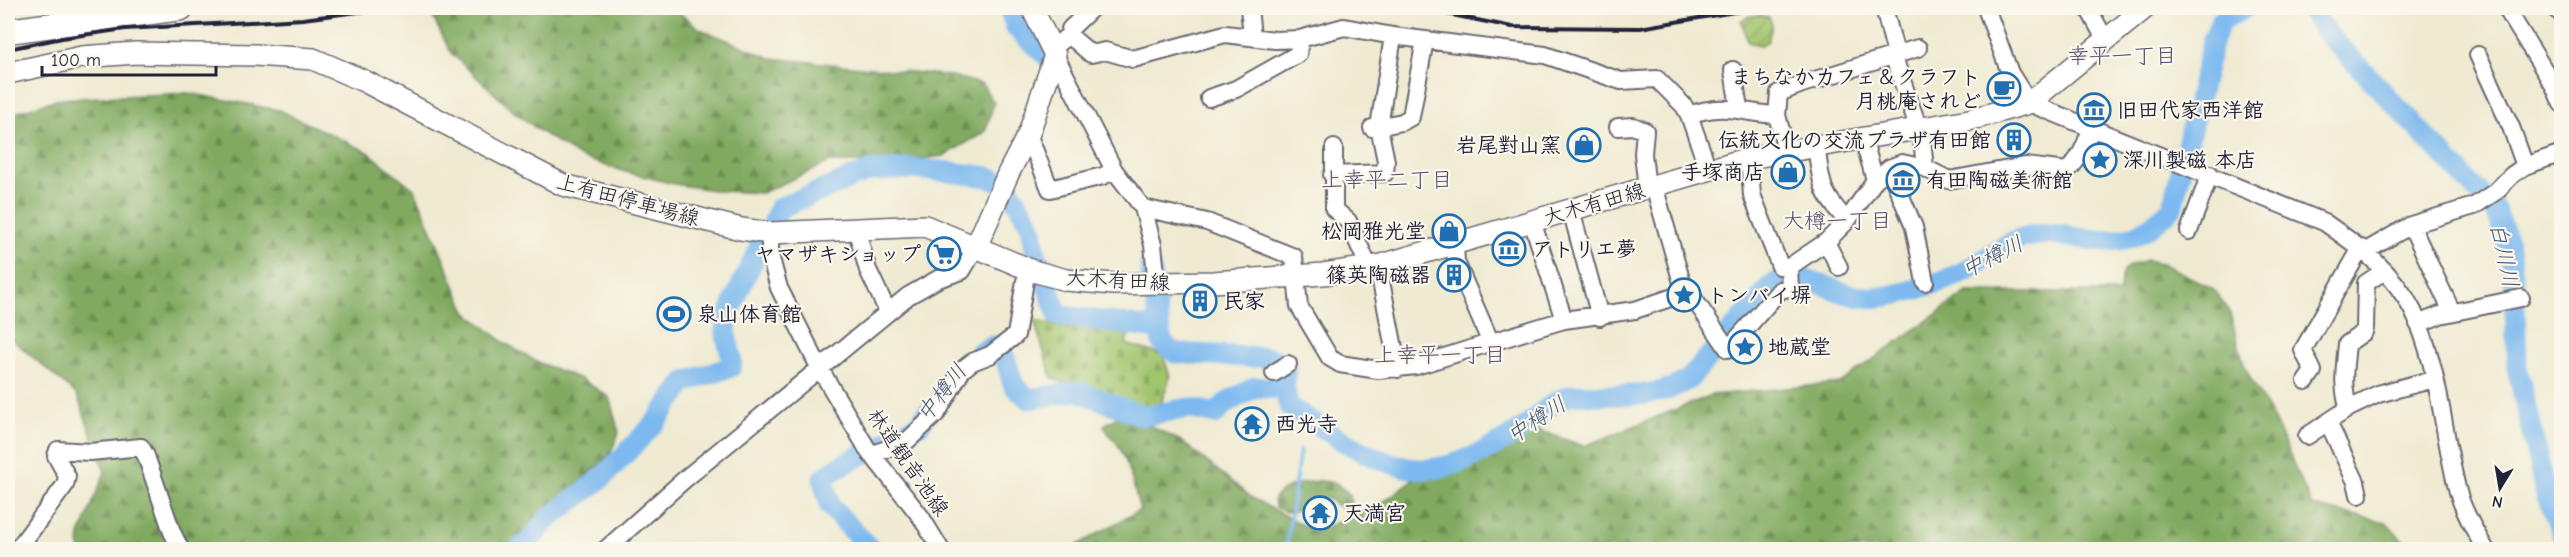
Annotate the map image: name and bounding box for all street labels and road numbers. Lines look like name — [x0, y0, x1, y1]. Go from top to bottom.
street label: 上有田停車場線 — [554, 169, 702, 231]
street label: 大木有田線 — [1540, 178, 1648, 230]
street label: 大木有田線 — [1065, 265, 1171, 295]
street label: 林道観音池線 — [862, 404, 954, 520]

